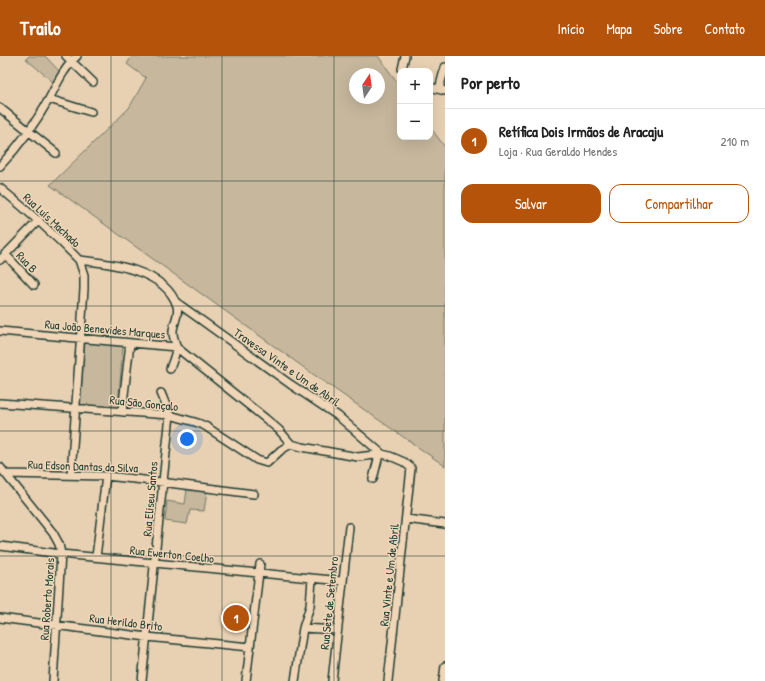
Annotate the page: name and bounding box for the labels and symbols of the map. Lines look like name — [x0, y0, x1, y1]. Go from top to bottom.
north arrow — [349, 68, 385, 104]
street label: Rua Luís Machado — [20, 189, 85, 251]
street label: Rua B — [13, 248, 41, 276]
street label: Rua João Benevides Marques — [44, 315, 166, 343]
street label: Travessa Vinte e Um de Abril — [230, 324, 344, 411]
street label: Rua São Gonçalo — [109, 391, 179, 415]
your location — [177, 429, 197, 449]
street label: Rua Edson Dantas da Silva — [28, 456, 139, 476]
street label: Rua Eliseu Santos — [138, 460, 162, 537]
street label: Rua Vinte e Um de Abril — [375, 522, 403, 627]
street label: Rua Ewerton Coelho — [129, 541, 215, 567]
street label: Rua Sete de Setembro — [316, 555, 342, 650]
street label: Rua Roberto Morais — [36, 557, 58, 641]
pin: 1 — [223, 603, 249, 633]
street label: Rua Herildo Brito — [89, 609, 164, 635]

